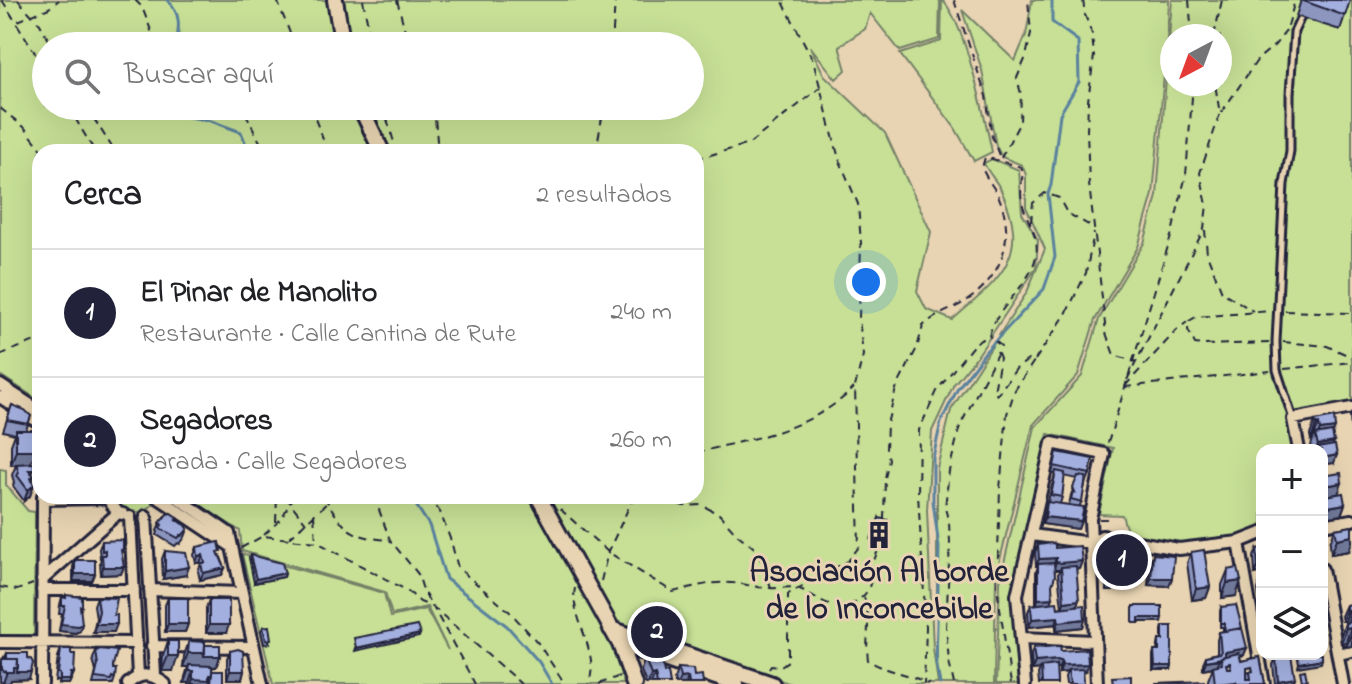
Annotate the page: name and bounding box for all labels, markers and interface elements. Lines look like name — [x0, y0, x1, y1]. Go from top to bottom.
north arrow — [1160, 24, 1232, 96]
search box — [32, 32, 704, 120]
icon: search — [60, 54, 104, 98]
text: Buscar aquí — [124, 54, 274, 98]
text: Cerca — [64, 171, 142, 221]
text: 2 resultados — [536, 177, 672, 215]
your location — [846, 262, 886, 302]
text: El Pinar de Manolito — [140, 272, 377, 316]
text: 1 — [86, 294, 94, 332]
text: 240 m — [610, 294, 672, 332]
text: Restaurante · Calle Cantina de Rute — [140, 316, 516, 354]
text: Segadores — [140, 400, 273, 444]
text: 2 — [84, 422, 96, 460]
text: 260 m — [610, 422, 672, 460]
text: Parada · Calle Segadores — [140, 444, 407, 482]
map controls — [1256, 444, 1328, 660]
button: + — [1256, 444, 1328, 516]
button: − — [1256, 516, 1328, 588]
building icon: Asociación Al borde de lo Inconcebible — [864, 520, 894, 550]
pin: 1 — [1096, 530, 1148, 590]
place label: Asociación Al borde de lo Inconcebible — [749, 550, 1010, 634]
button: layers — [1256, 588, 1328, 660]
pin: 2 — [631, 602, 683, 662]

